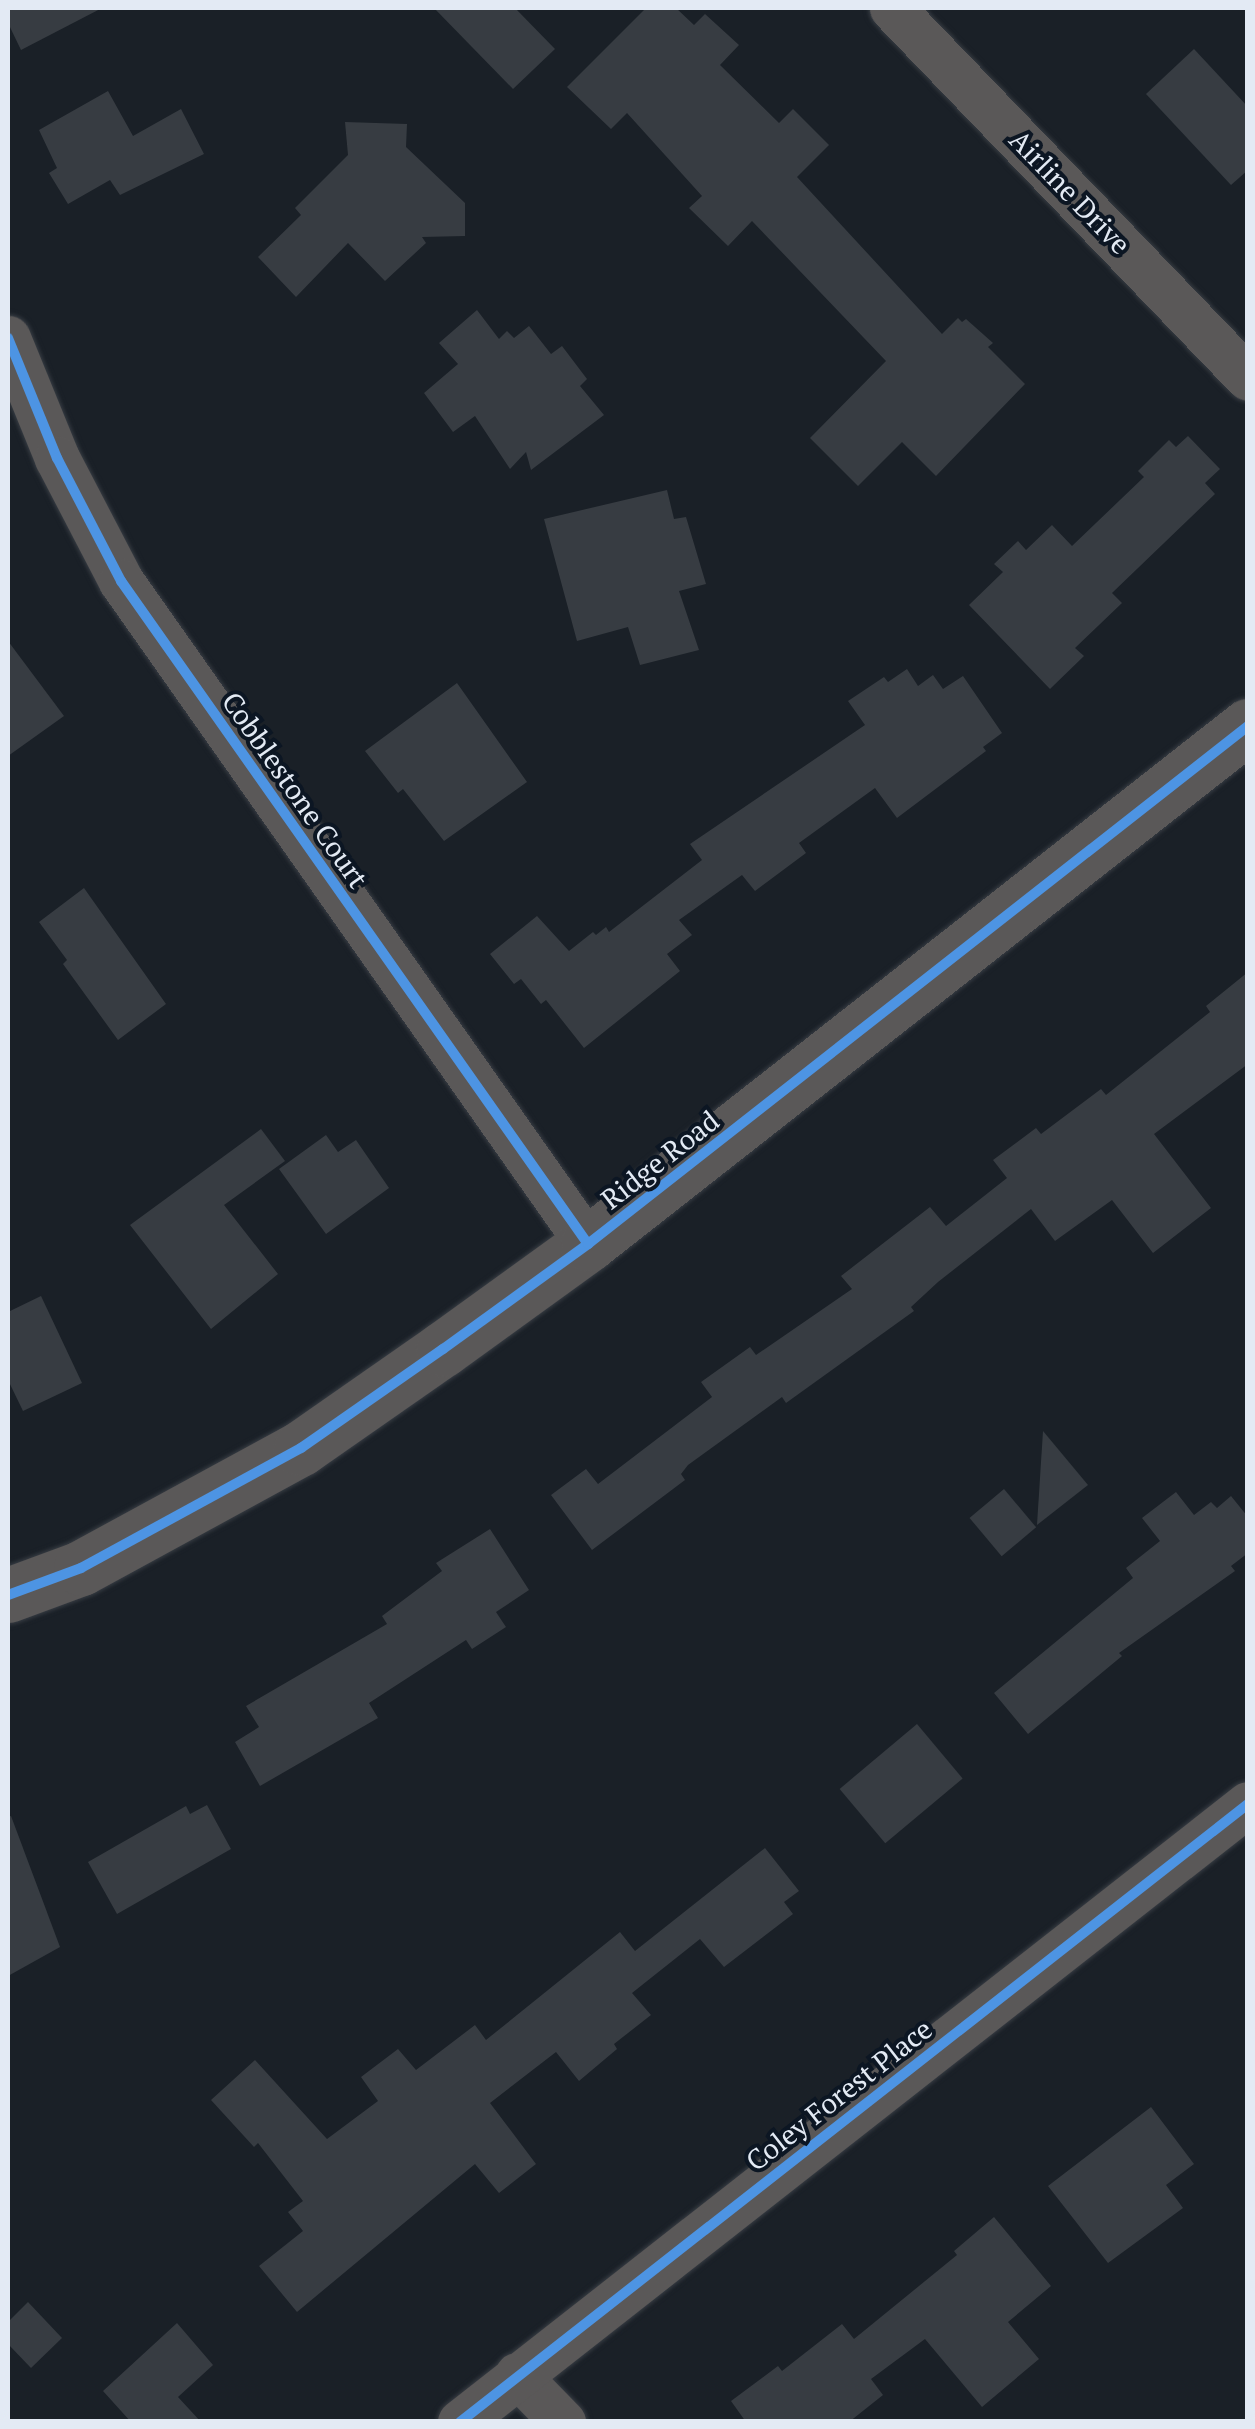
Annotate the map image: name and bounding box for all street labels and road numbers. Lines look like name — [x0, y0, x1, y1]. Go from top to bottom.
street label: Airline Drive — [1003, 123, 1137, 261]
street label: Cobblestone Court — [215, 686, 375, 894]
street label: Ridge Road — [595, 1104, 725, 1216]
street label: Coley Forest Place — [739, 2012, 939, 2178]

